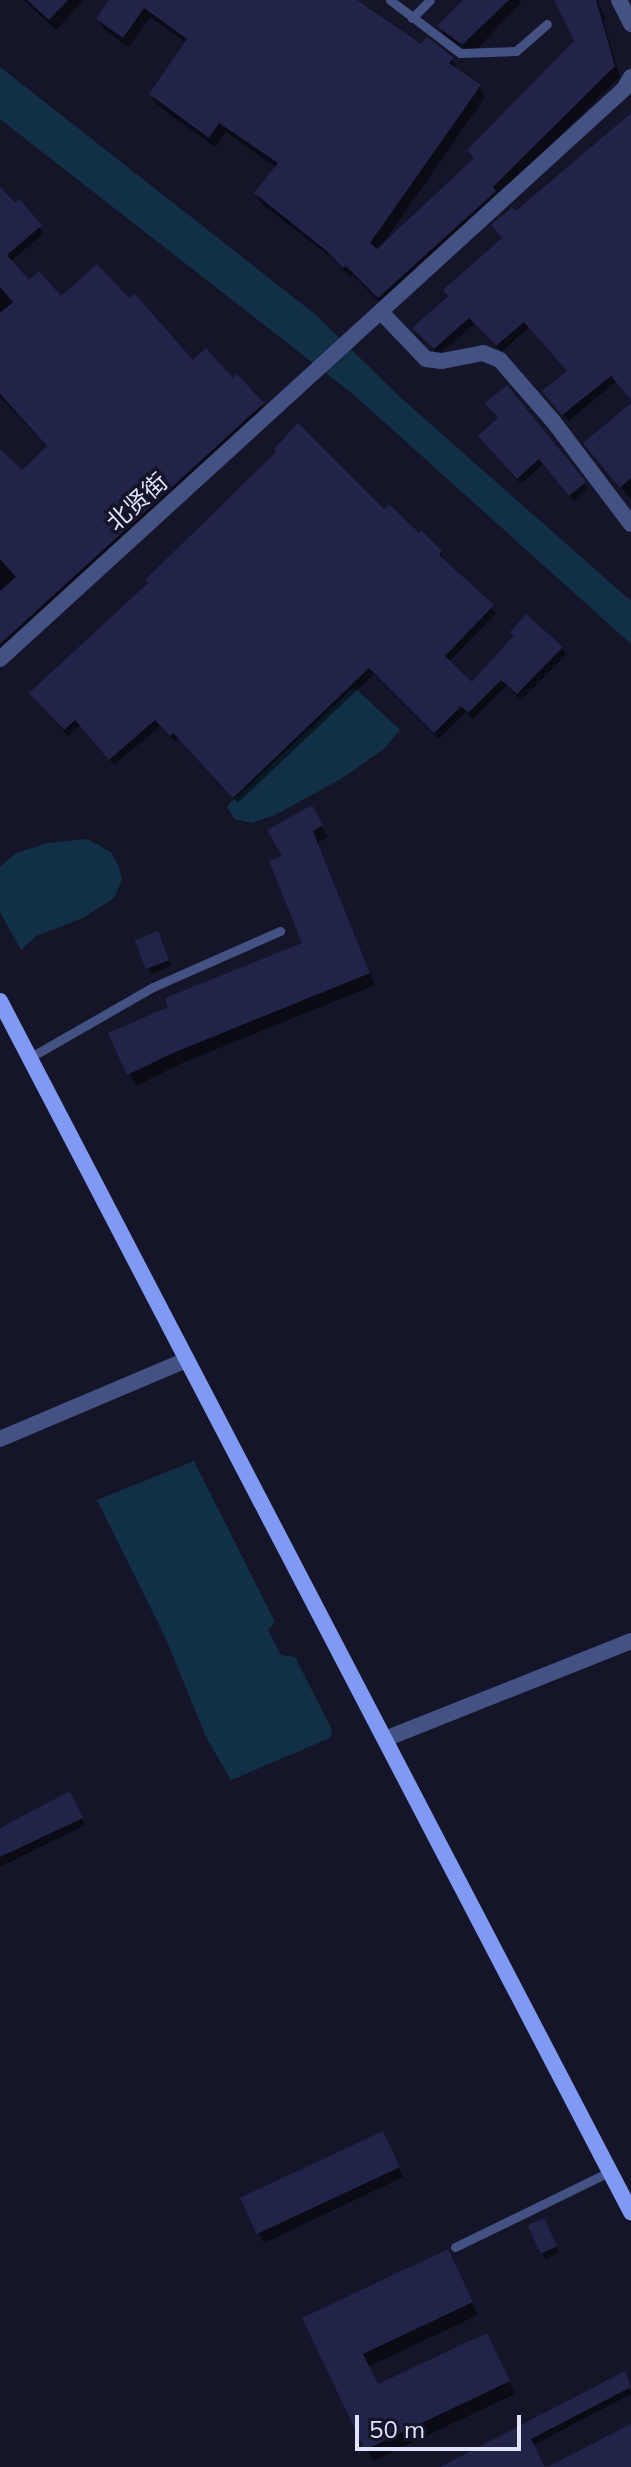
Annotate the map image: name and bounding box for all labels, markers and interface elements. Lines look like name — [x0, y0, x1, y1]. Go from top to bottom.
street label: 北贤街 — [101, 467, 173, 537]
scale bar — [359, 2399, 525, 2449]
text: 50 m — [369, 2414, 425, 2444]

